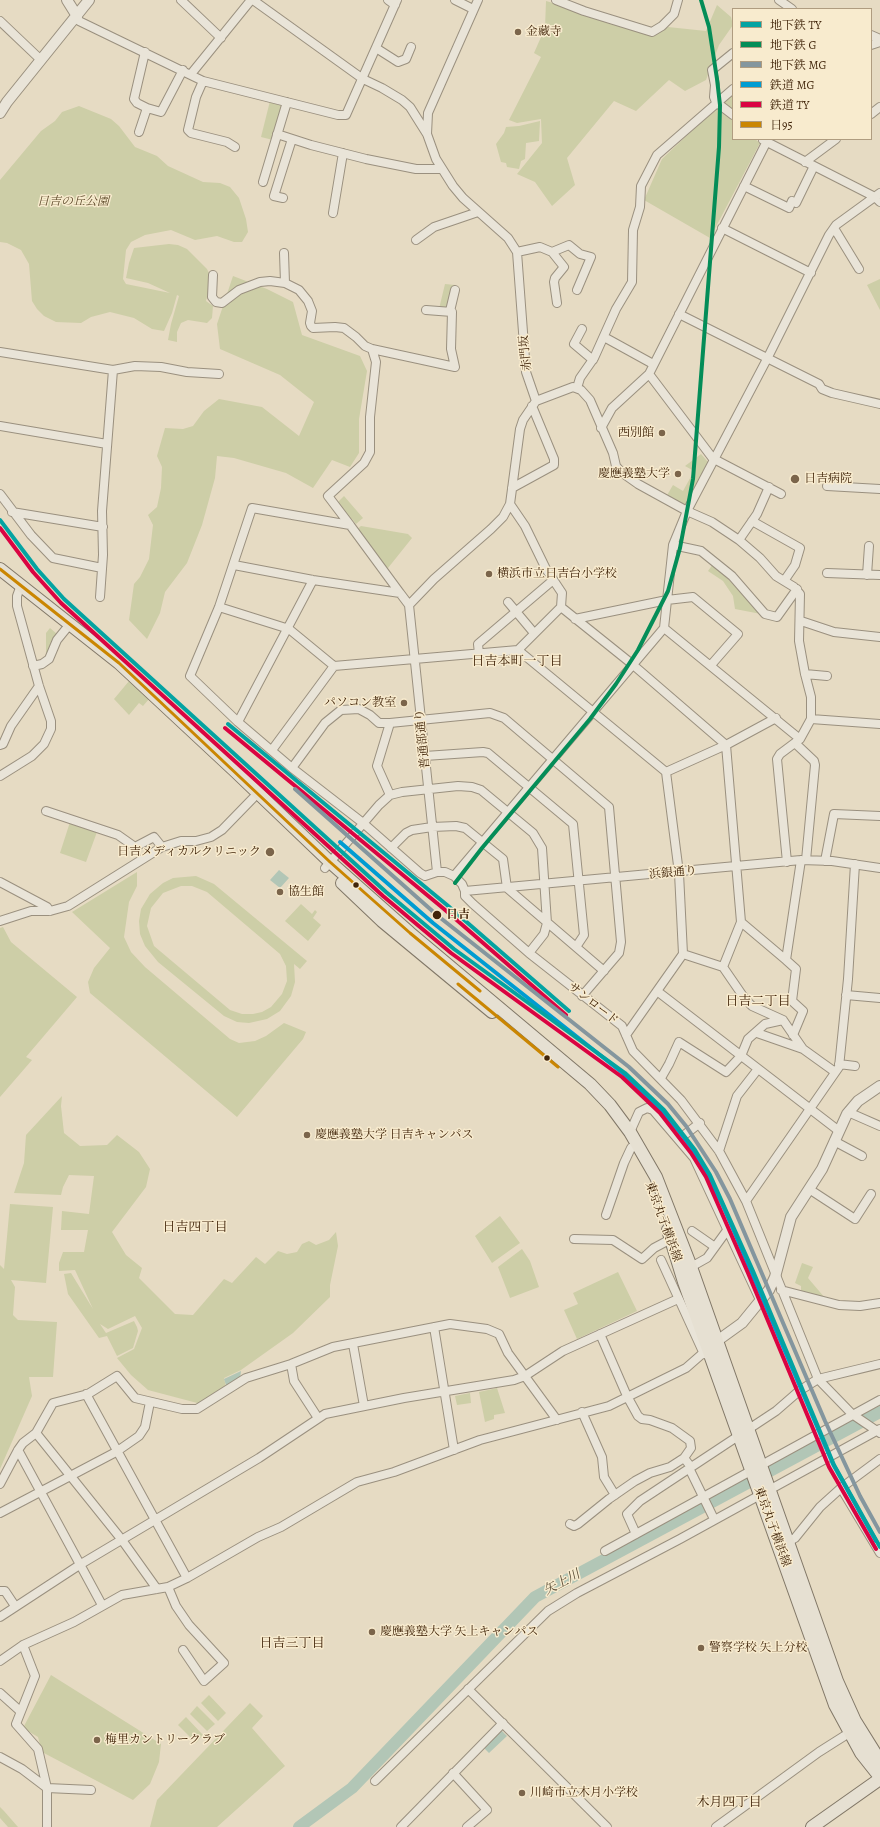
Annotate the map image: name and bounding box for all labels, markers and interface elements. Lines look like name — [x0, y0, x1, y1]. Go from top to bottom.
legend — [732, 8, 872, 140]
text: 地下鉄 TY — [770, 17, 821, 33]
place label: 金藏寺 — [526, 25, 562, 39]
marker: 金藏寺 — [513, 27, 523, 37]
text: 地下鉄 G — [770, 37, 816, 53]
text: 地下鉄 MG — [770, 57, 826, 73]
text: 鉄道 MG — [770, 77, 814, 93]
text: 鉄道 TY — [770, 97, 809, 113]
text: 日95 — [770, 117, 793, 133]
park label: 日吉の丘公園 — [37, 195, 109, 209]
street label: 赤門坂 — [517, 334, 535, 372]
place label: 西別館 — [618, 426, 654, 440]
marker: 西別館 — [657, 428, 667, 438]
place label: 慶應義塾大学 — [598, 467, 670, 481]
marker: 慶應義塾大学 — [673, 469, 683, 479]
place label: 日吉病院 — [804, 472, 852, 486]
marker: 日吉病院 — [789, 473, 801, 485]
place label: 横浜市立日吉台小学校 — [497, 567, 617, 581]
marker: 横浜市立日吉台小学校 — [484, 569, 494, 579]
district label: 日吉本町一丁目 — [472, 654, 562, 670]
place label: パソコン教室 — [324, 696, 396, 710]
marker: パソコン教室 — [399, 698, 409, 708]
street label: 普通部通り — [413, 708, 433, 770]
place label: 日吉メディカルクリニック — [117, 845, 261, 859]
marker: 日吉メディカルクリニック — [264, 846, 276, 858]
street label: 浜銀通り — [648, 864, 698, 882]
unlabelled marker — [351, 880, 361, 890]
place label: 協生館 — [288, 885, 324, 899]
marker: 協生館 — [275, 887, 285, 897]
place label: 日吉 — [446, 908, 470, 922]
marker: 日吉 — [431, 909, 443, 921]
street label: サンロード — [565, 980, 621, 1028]
district label: 日吉二丁目 — [726, 994, 790, 1010]
unlabelled marker — [542, 1053, 552, 1063]
place label: 慶應義塾大学 日吉キャンパス — [315, 1128, 473, 1142]
marker: 慶應義塾大学 日吉キャンパス — [302, 1130, 312, 1140]
street label: 東京丸子横浜線 — [642, 1180, 684, 1264]
district label: 日吉四丁目 — [163, 1220, 227, 1236]
street label: 東京丸子横浜線 — [751, 1485, 793, 1569]
water label: 矢上川 — [541, 1567, 583, 1599]
place label: 慶應義塾大学 矢上キャンパス — [380, 1625, 538, 1639]
marker: 慶應義塾大学 矢上キャンパス — [367, 1627, 377, 1637]
district label: 日吉三丁目 — [260, 1636, 324, 1652]
place label: 警察学校 矢上分校 — [709, 1641, 807, 1655]
marker: 警察学校 矢上分校 — [696, 1643, 706, 1653]
place label: 梅里カントリークラブ — [105, 1733, 225, 1747]
marker: 梅里カントリークラブ — [92, 1735, 102, 1745]
place label: 川崎市立木月小学校 — [530, 1786, 638, 1800]
marker: 川崎市立木月小学校 — [517, 1788, 527, 1798]
district label: 木月四丁目 — [697, 1795, 761, 1811]

